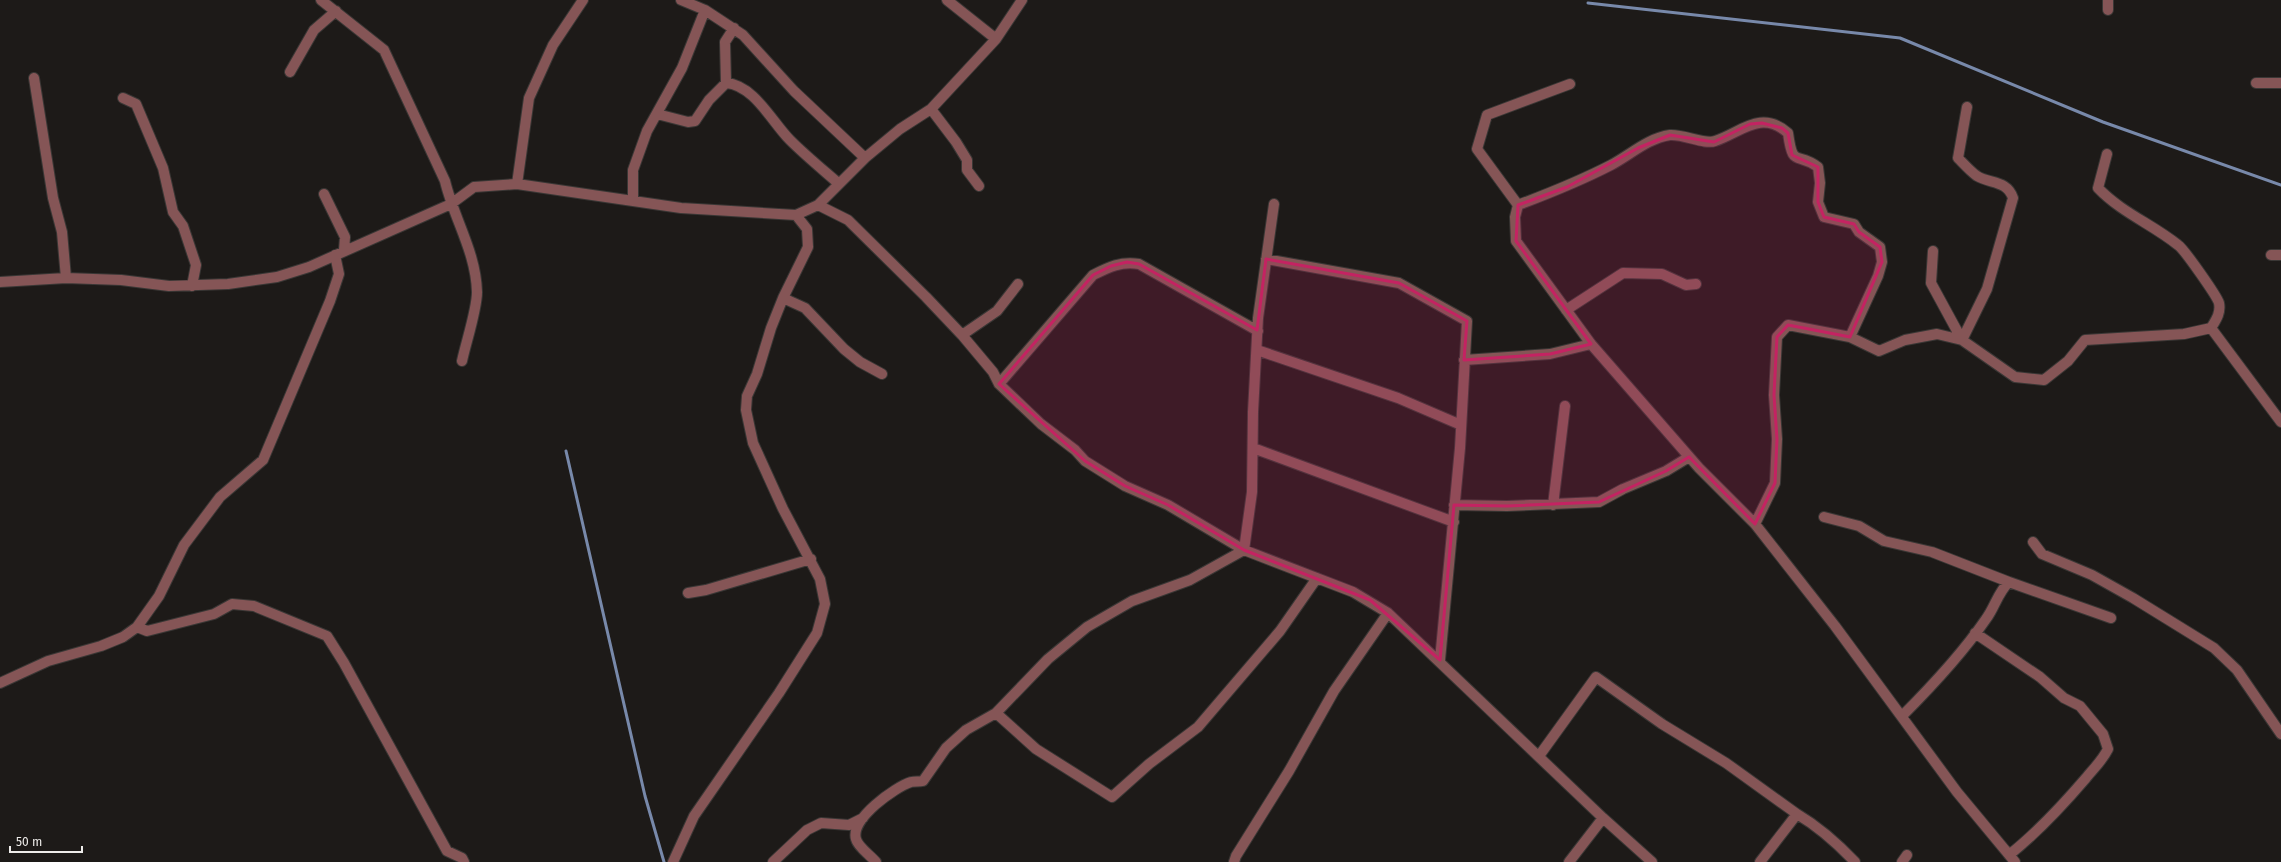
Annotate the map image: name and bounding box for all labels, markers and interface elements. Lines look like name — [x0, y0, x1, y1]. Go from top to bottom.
scale bar — [10, 828, 82, 854]
text: 50 m — [16, 835, 42, 849]

